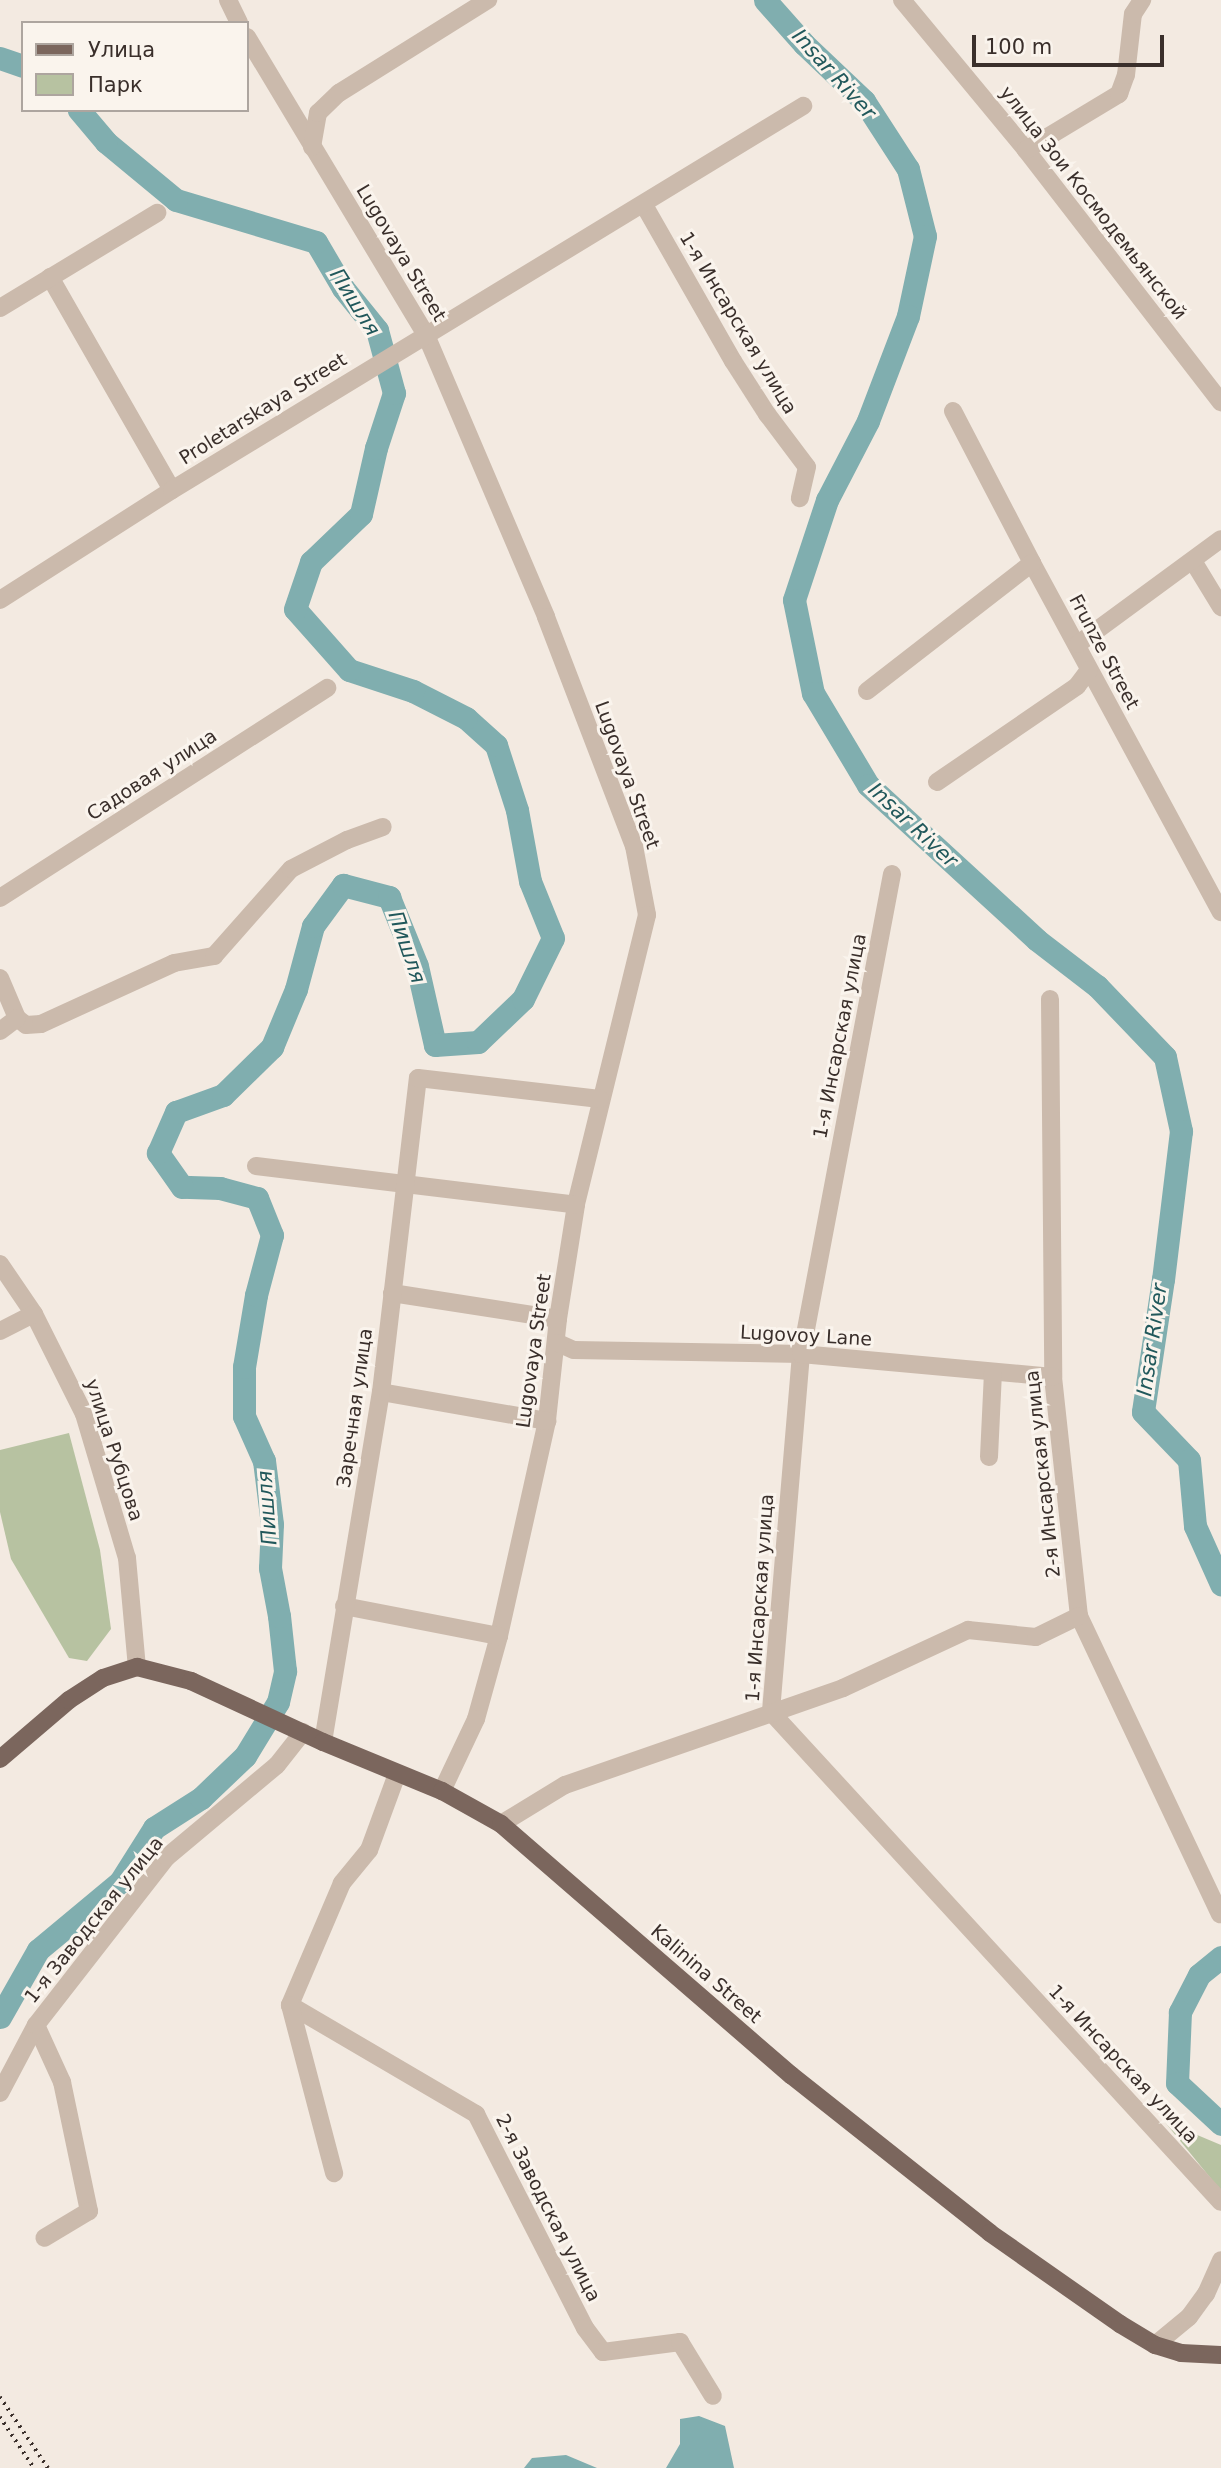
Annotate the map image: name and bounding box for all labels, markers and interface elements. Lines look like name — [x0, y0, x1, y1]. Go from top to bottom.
legend — [21, 21, 248, 112]
scale bar — [976, 21, 1168, 65]
water label: Insar River — [787, 24, 881, 124]
text: 100 m — [985, 35, 1052, 59]
text: Улица — [88, 38, 155, 62]
text: Парк — [88, 73, 143, 97]
street label: улица Зои Космодемьянской — [995, 82, 1191, 324]
street label: Lugovaya Street — [351, 180, 451, 326]
street label: 1-я Инсарская улица — [675, 228, 801, 418]
water label: Пишля — [325, 264, 385, 340]
street label: Proletarskaya Street — [175, 348, 351, 470]
street label: Frunze Street — [1064, 591, 1144, 713]
street label: Lugovaya Street — [590, 698, 664, 852]
street label: Садовая улица — [83, 725, 221, 825]
water label: Insar River — [863, 777, 963, 873]
water label: Пишля — [383, 908, 431, 986]
street label: 1-я Инсарская улица — [809, 931, 871, 1141]
street label: Lugovaya Street — [512, 1272, 556, 1430]
water label: Insar River — [1132, 1282, 1172, 1398]
street label: Lugovoy Lane — [739, 1321, 873, 1351]
street label: Заречная улица — [333, 1327, 377, 1489]
street label: 2-я Инсарская улица — [1021, 1369, 1065, 1579]
street label: улица Рубцова — [80, 1376, 148, 1524]
water label: Пишля — [252, 1470, 282, 1546]
street label: 1-я Инсарская улица — [741, 1493, 779, 1703]
street label: 1-я Заводская улица — [20, 1832, 168, 2008]
street label: Kalinina Street — [646, 1920, 766, 2028]
street label: 1-я Инсарская улица — [1044, 1980, 1202, 2148]
street label: 2-я Заводская улица — [491, 2110, 605, 2306]

